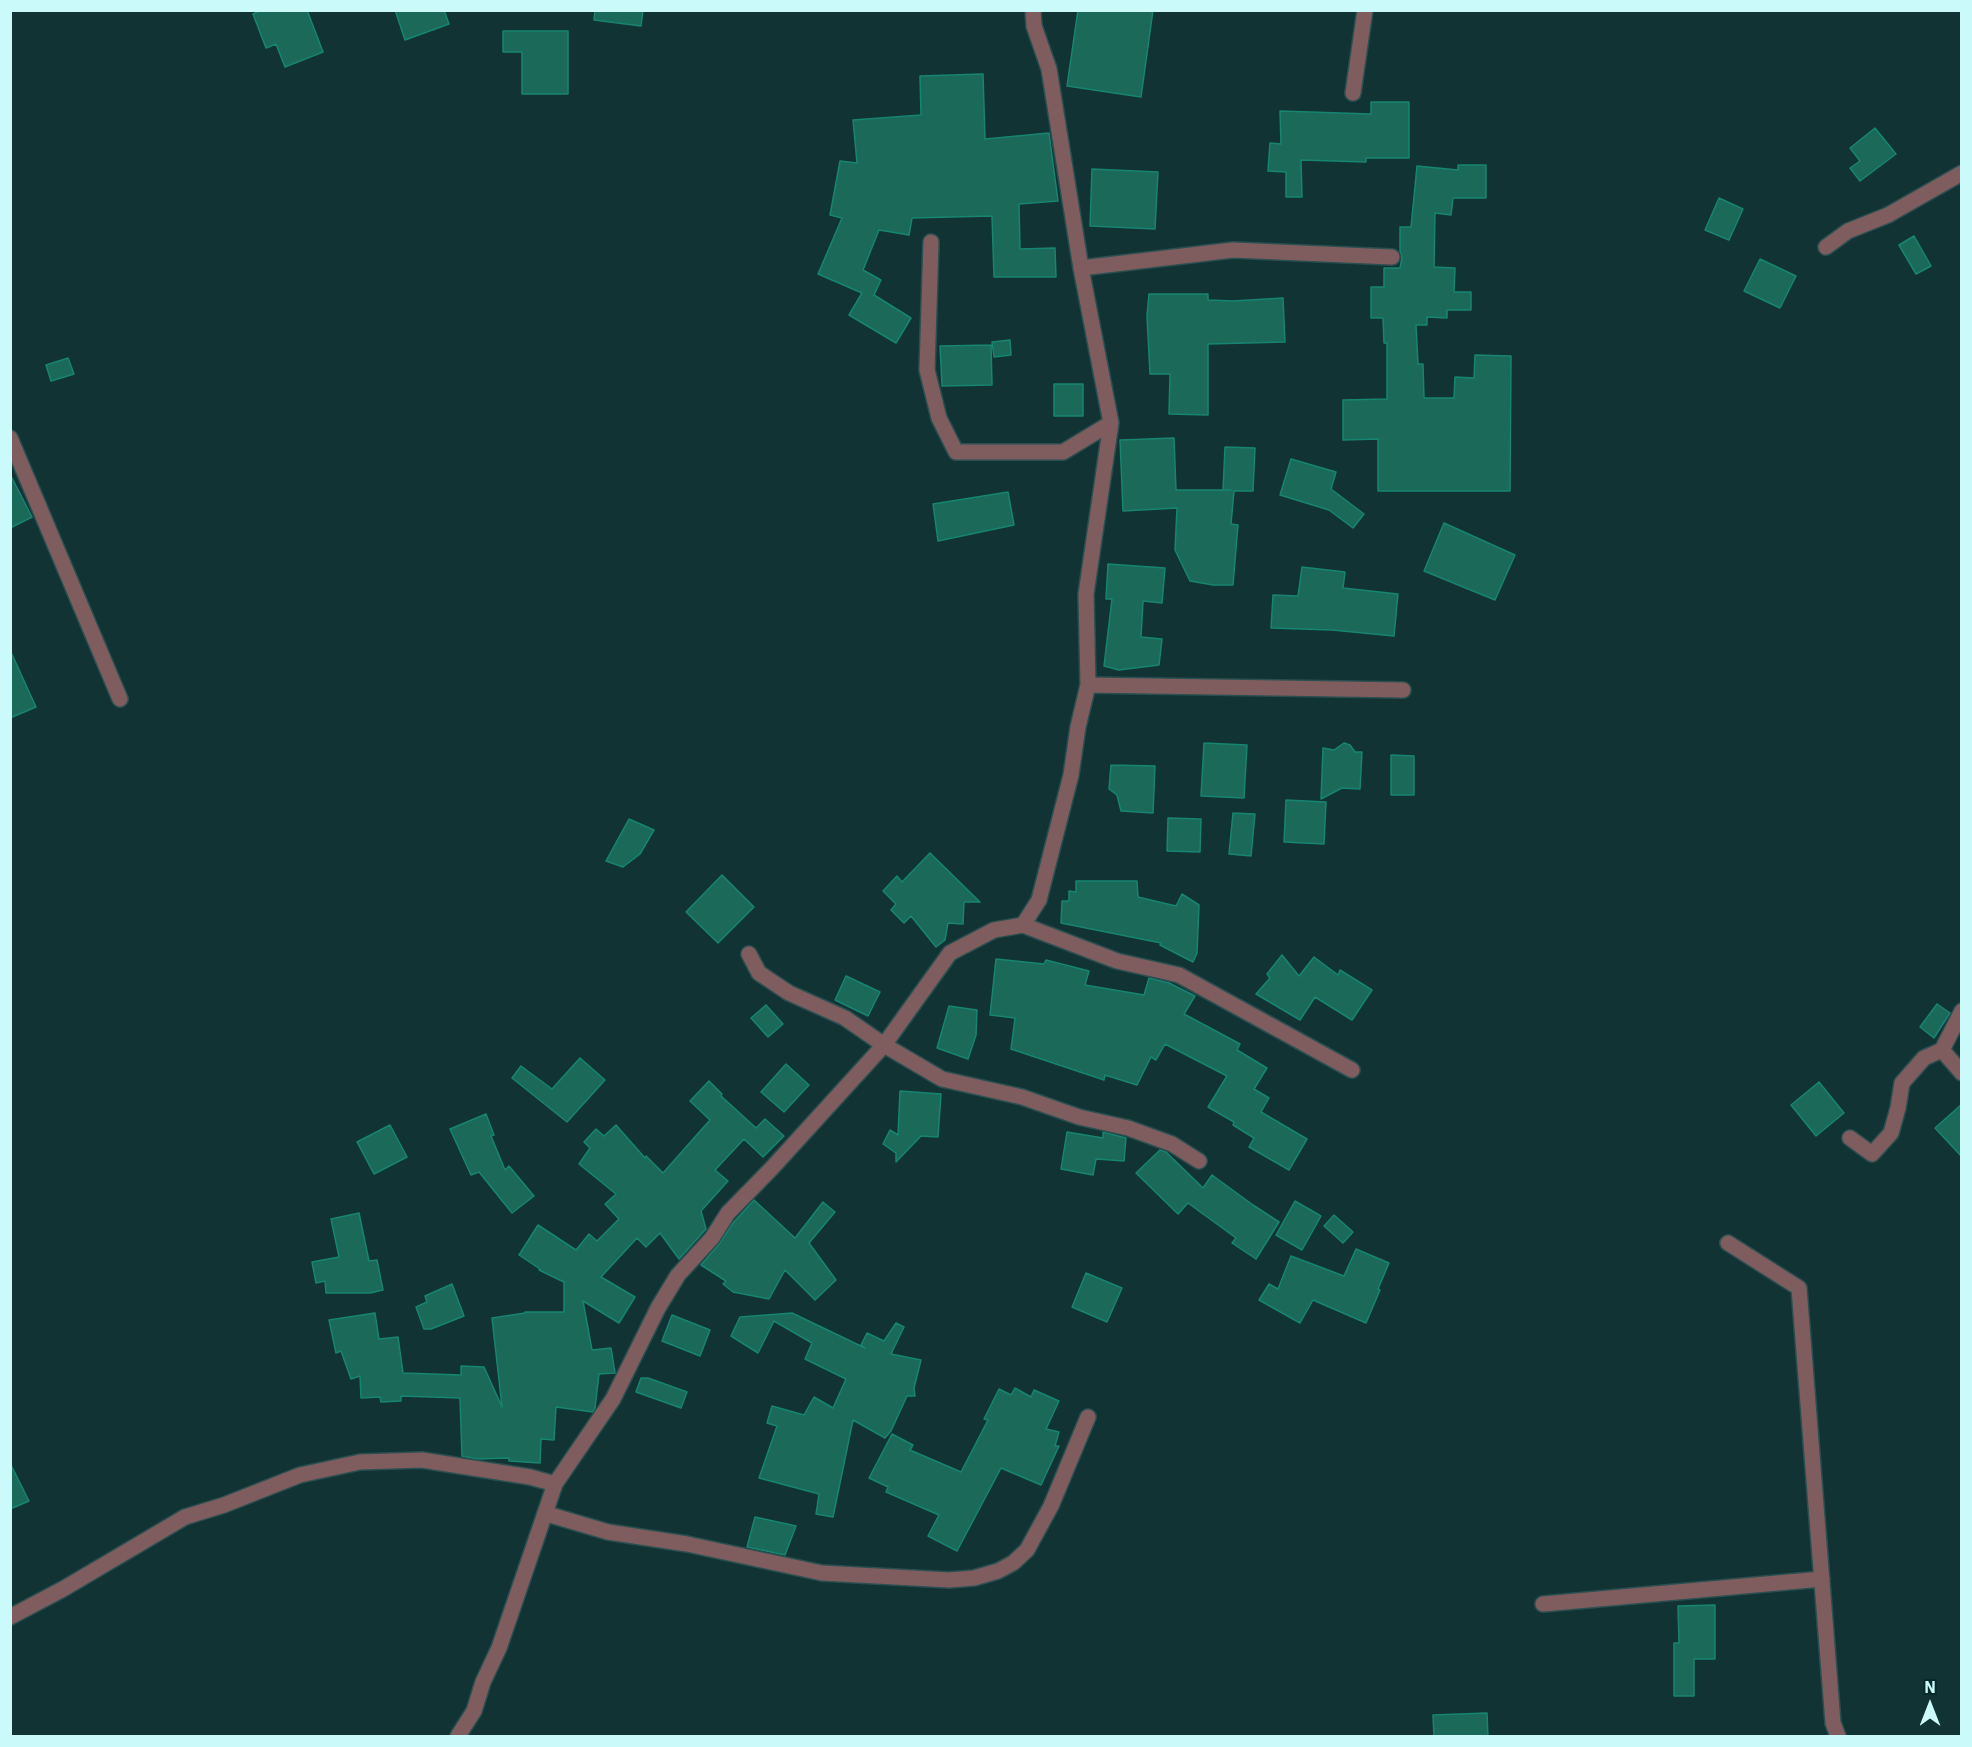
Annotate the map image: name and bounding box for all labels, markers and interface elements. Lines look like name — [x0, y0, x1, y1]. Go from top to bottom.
north arrow — [1900, 1675, 1960, 1735]
text: N — [1924, 1677, 1936, 1697]

